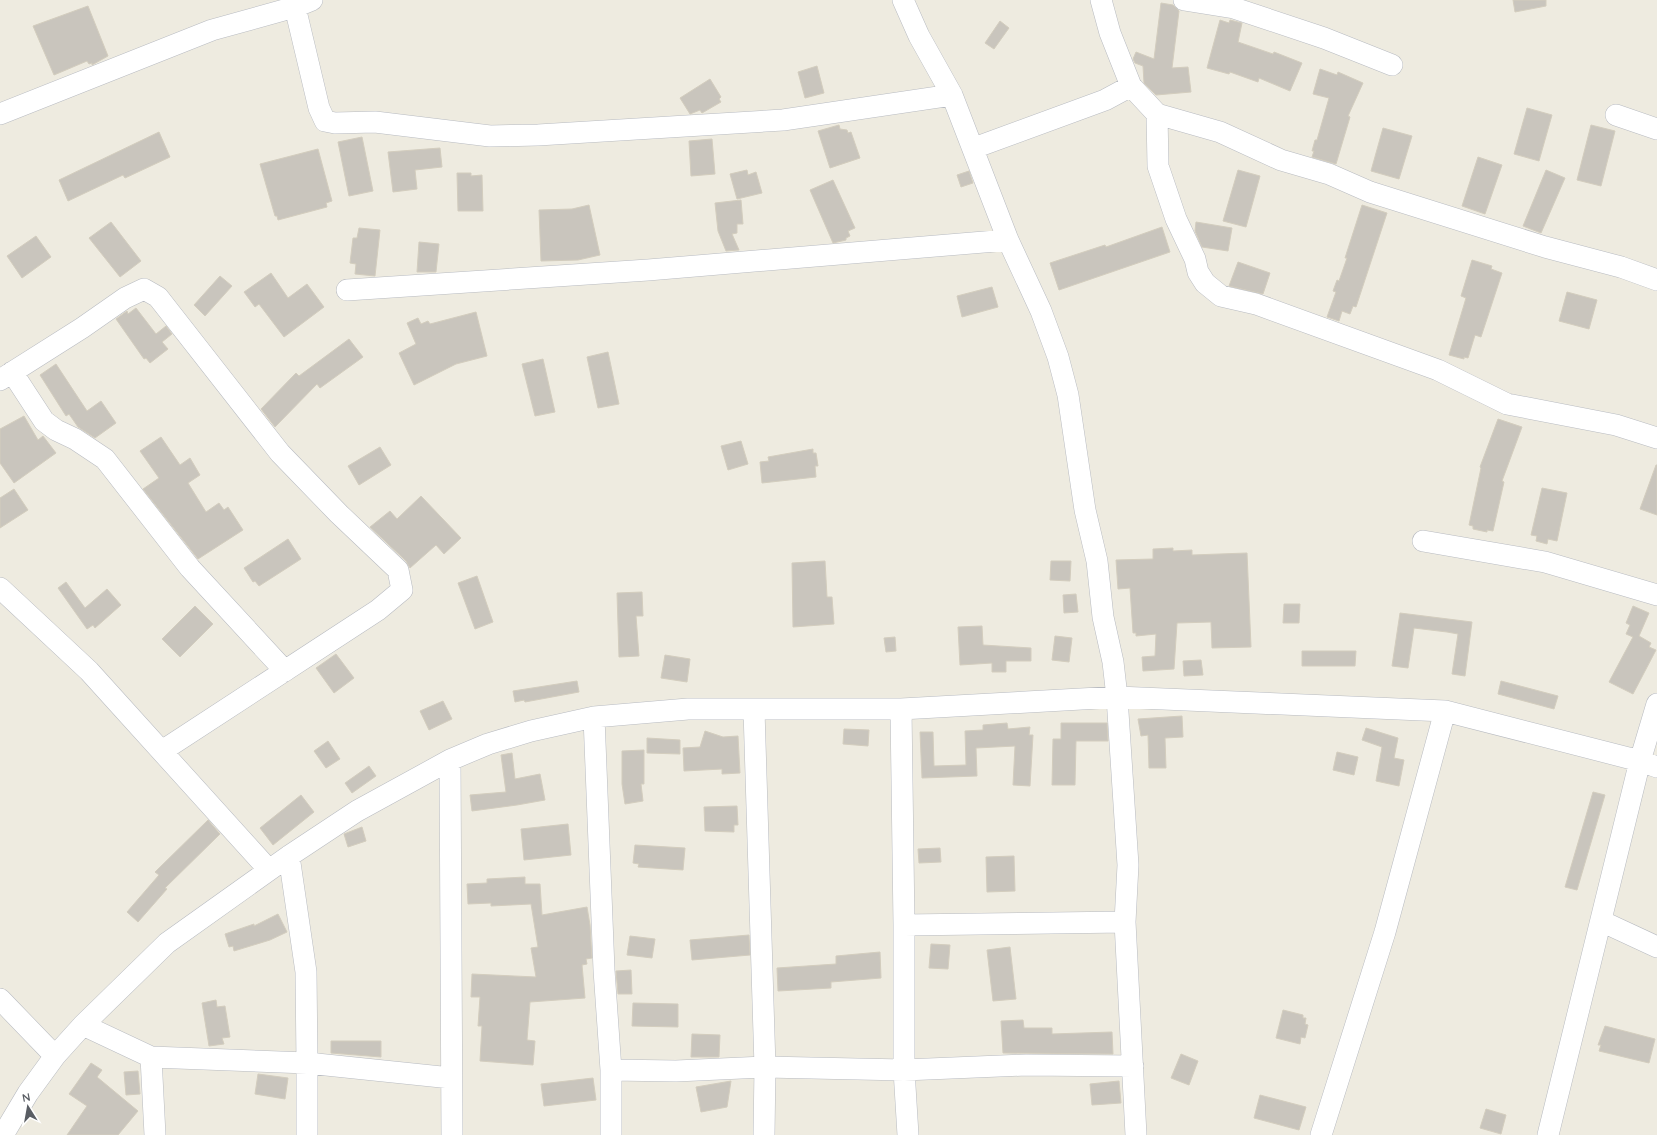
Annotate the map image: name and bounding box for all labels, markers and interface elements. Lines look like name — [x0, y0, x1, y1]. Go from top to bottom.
north arrow — [8, 1087, 48, 1127]
text: N — [21, 1090, 31, 1105]

